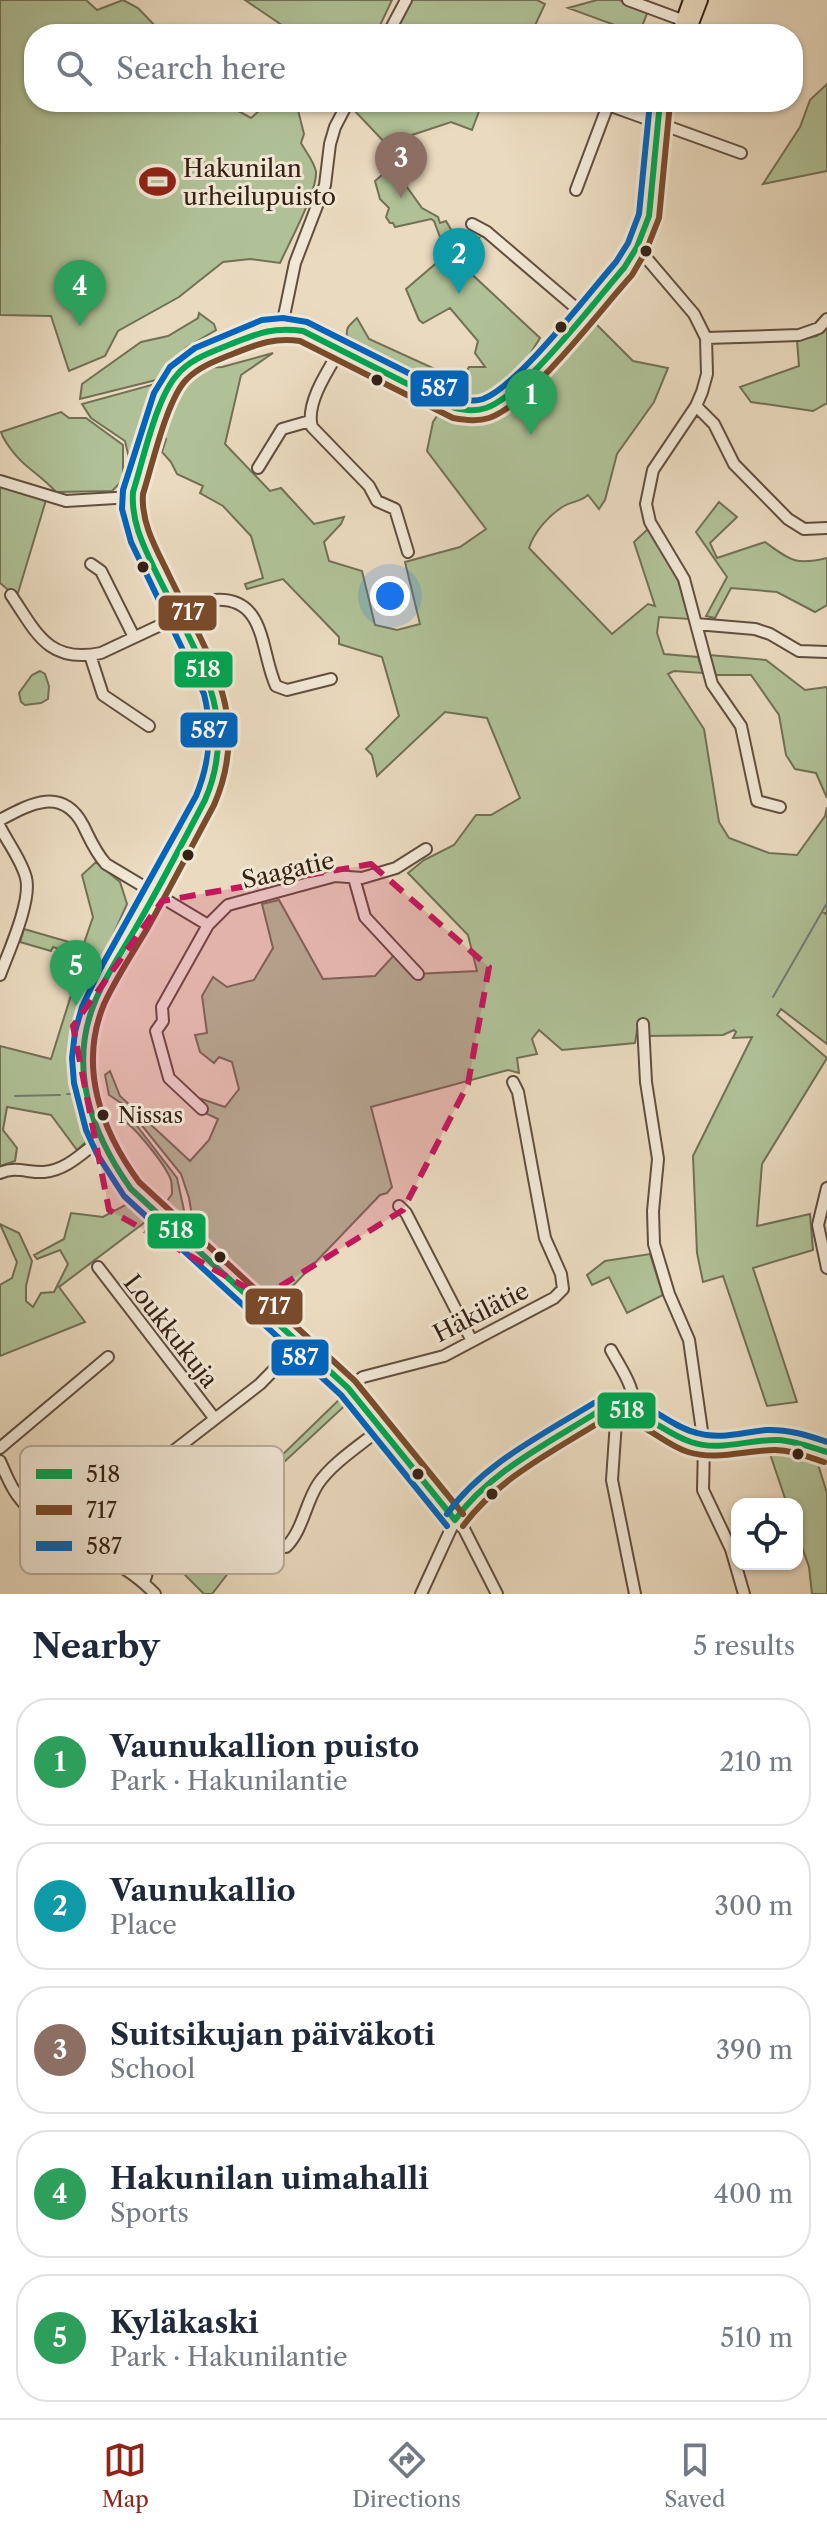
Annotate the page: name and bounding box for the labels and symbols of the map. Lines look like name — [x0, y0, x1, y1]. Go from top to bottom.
pin: 3 — [375, 132, 427, 198]
place label: Hakunilan urheilupuisto — [183, 154, 336, 211]
sports icon: Hakunilan urheilupuisto — [138, 163, 176, 201]
pin: 2 — [433, 228, 485, 294]
unlabelled marker — [638, 243, 654, 259]
pin: 4 — [54, 260, 106, 326]
unlabelled marker — [553, 319, 569, 335]
line badge: 587 — [409, 369, 470, 408]
pin: 1 — [505, 369, 557, 435]
unlabelled marker — [369, 372, 385, 388]
text: 587 — [420, 375, 458, 402]
unlabelled marker — [135, 559, 151, 575]
your location — [370, 576, 410, 616]
line badge: 717 — [157, 594, 218, 632]
text: 717 — [172, 599, 205, 626]
line badge: 518 — [173, 650, 234, 689]
text: 518 — [185, 656, 221, 683]
line badge: 587 — [179, 711, 239, 749]
text: 587 — [190, 717, 228, 744]
street label: Saagatie — [239, 845, 337, 895]
unlabelled marker — [180, 847, 196, 863]
pin: 5 — [50, 940, 102, 1006]
place label: Nissas — [118, 1102, 183, 1129]
marker: Nissas — [95, 1107, 111, 1123]
line badge: 518 — [146, 1212, 207, 1250]
text: 518 — [158, 1217, 194, 1244]
unlabelled marker — [212, 1249, 228, 1265]
street label: Loukkukuja — [118, 1269, 224, 1394]
street label: Häkilätie — [428, 1276, 534, 1348]
line badge: 717 — [244, 1287, 304, 1326]
text: 717 — [258, 1293, 291, 1320]
line badge: 587 — [270, 1338, 330, 1377]
text: 587 — [281, 1344, 319, 1371]
line badge: 518 — [596, 1391, 657, 1430]
text: 518 — [609, 1397, 645, 1424]
legend — [20, 1446, 284, 1574]
unlabelled marker — [790, 1446, 806, 1462]
text: 518 — [86, 1461, 120, 1488]
unlabelled marker — [410, 1466, 426, 1482]
unlabelled marker — [484, 1486, 500, 1502]
text: 717 — [86, 1497, 117, 1524]
text: 587 — [86, 1533, 122, 1560]

